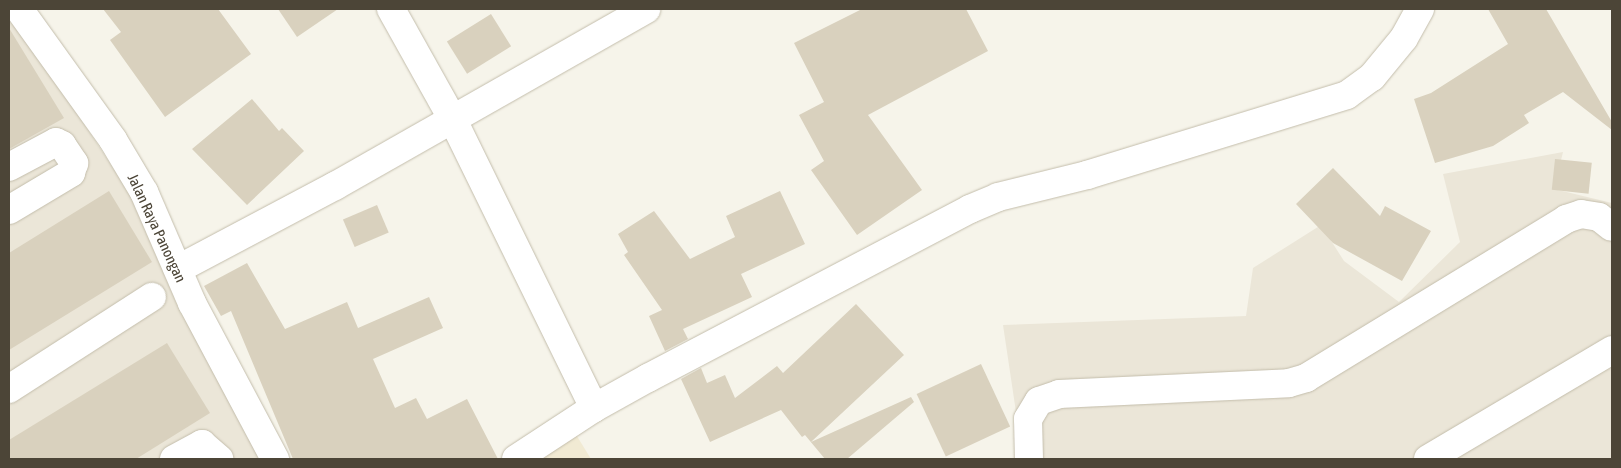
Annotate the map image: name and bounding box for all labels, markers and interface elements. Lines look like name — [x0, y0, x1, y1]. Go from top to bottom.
street label: Jalan Raya Panongan — [124, 171, 190, 285]

